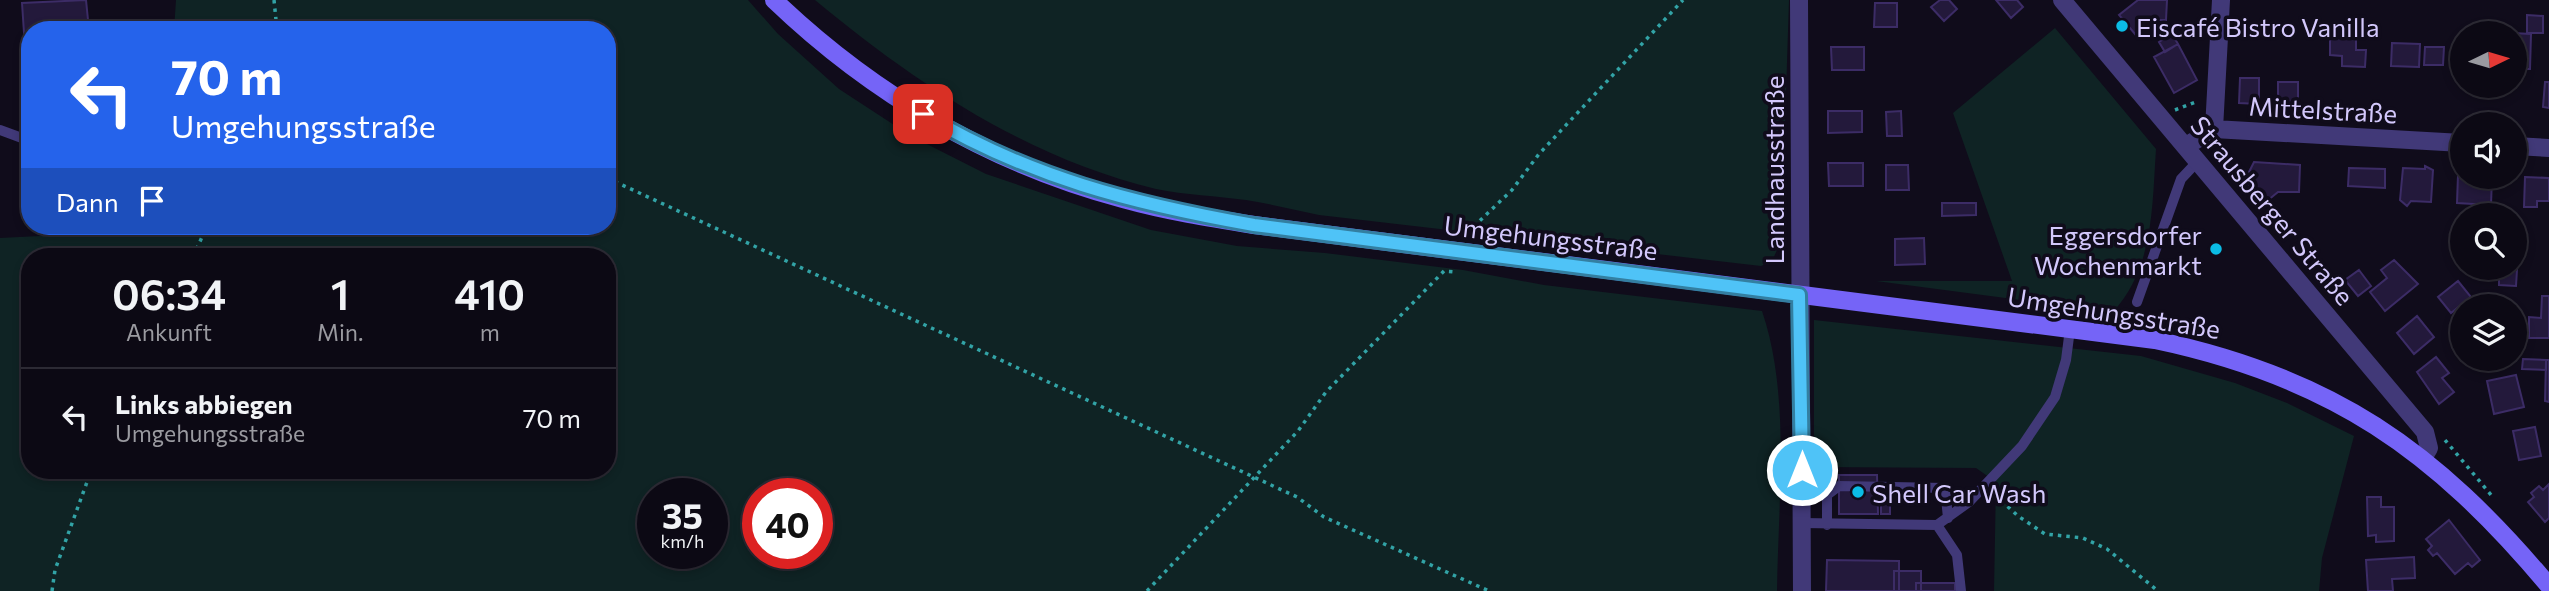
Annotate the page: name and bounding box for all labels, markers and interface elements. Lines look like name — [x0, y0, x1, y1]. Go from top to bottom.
place label: Eiscafé Bistro Vanilla — [2136, 11, 2380, 42]
marker: Eiscafé Bistro Vanilla — [2114, 18, 2130, 34]
north arrow — [2450, 21, 2527, 98]
map controls — [2450, 21, 2527, 371]
text: 70 m — [171, 45, 282, 105]
icon: left — [56, 49, 147, 140]
street label: Landhausstraße — [1758, 76, 1789, 264]
pin — [893, 84, 953, 144]
street label: Mittelstraße — [2248, 90, 2398, 128]
icon: arrive — [904, 95, 942, 133]
text: Umgehungsstraße — [171, 105, 436, 145]
street label: Strausberger Straße — [2185, 109, 2361, 311]
button: sound — [2450, 112, 2527, 189]
icon: arrive — [133, 182, 171, 220]
text: Dann — [56, 186, 119, 217]
button: search — [2450, 203, 2527, 280]
street label: Umgehungsstraße — [1442, 209, 1660, 265]
place label: Eggersdorfer Wochenmarkt — [2034, 219, 2202, 280]
marker: Eggersdorfer Wochenmarkt — [2208, 241, 2224, 257]
text: 06:34 — [112, 267, 226, 319]
text: 1 — [331, 267, 350, 319]
text: 410 — [454, 267, 525, 319]
street label: Umgehungsstraße — [2005, 280, 2223, 344]
button: layers — [2450, 294, 2527, 371]
text: Ankunft — [126, 318, 212, 346]
text: Min. — [317, 318, 363, 346]
text: m — [480, 318, 500, 346]
text: Links abbiegen — [115, 388, 293, 419]
icon: left — [56, 398, 94, 436]
text: 70 m — [523, 402, 581, 433]
text: Umgehungsstraße — [115, 419, 305, 447]
position arrow — [1765, 433, 1839, 507]
place label: Shell Car Wash — [1872, 477, 2046, 508]
speed limit sign: 40 — [742, 478, 833, 569]
marker: Shell Car Wash — [1850, 484, 1866, 500]
text: 35 — [662, 493, 703, 536]
text: km/h — [661, 530, 704, 552]

